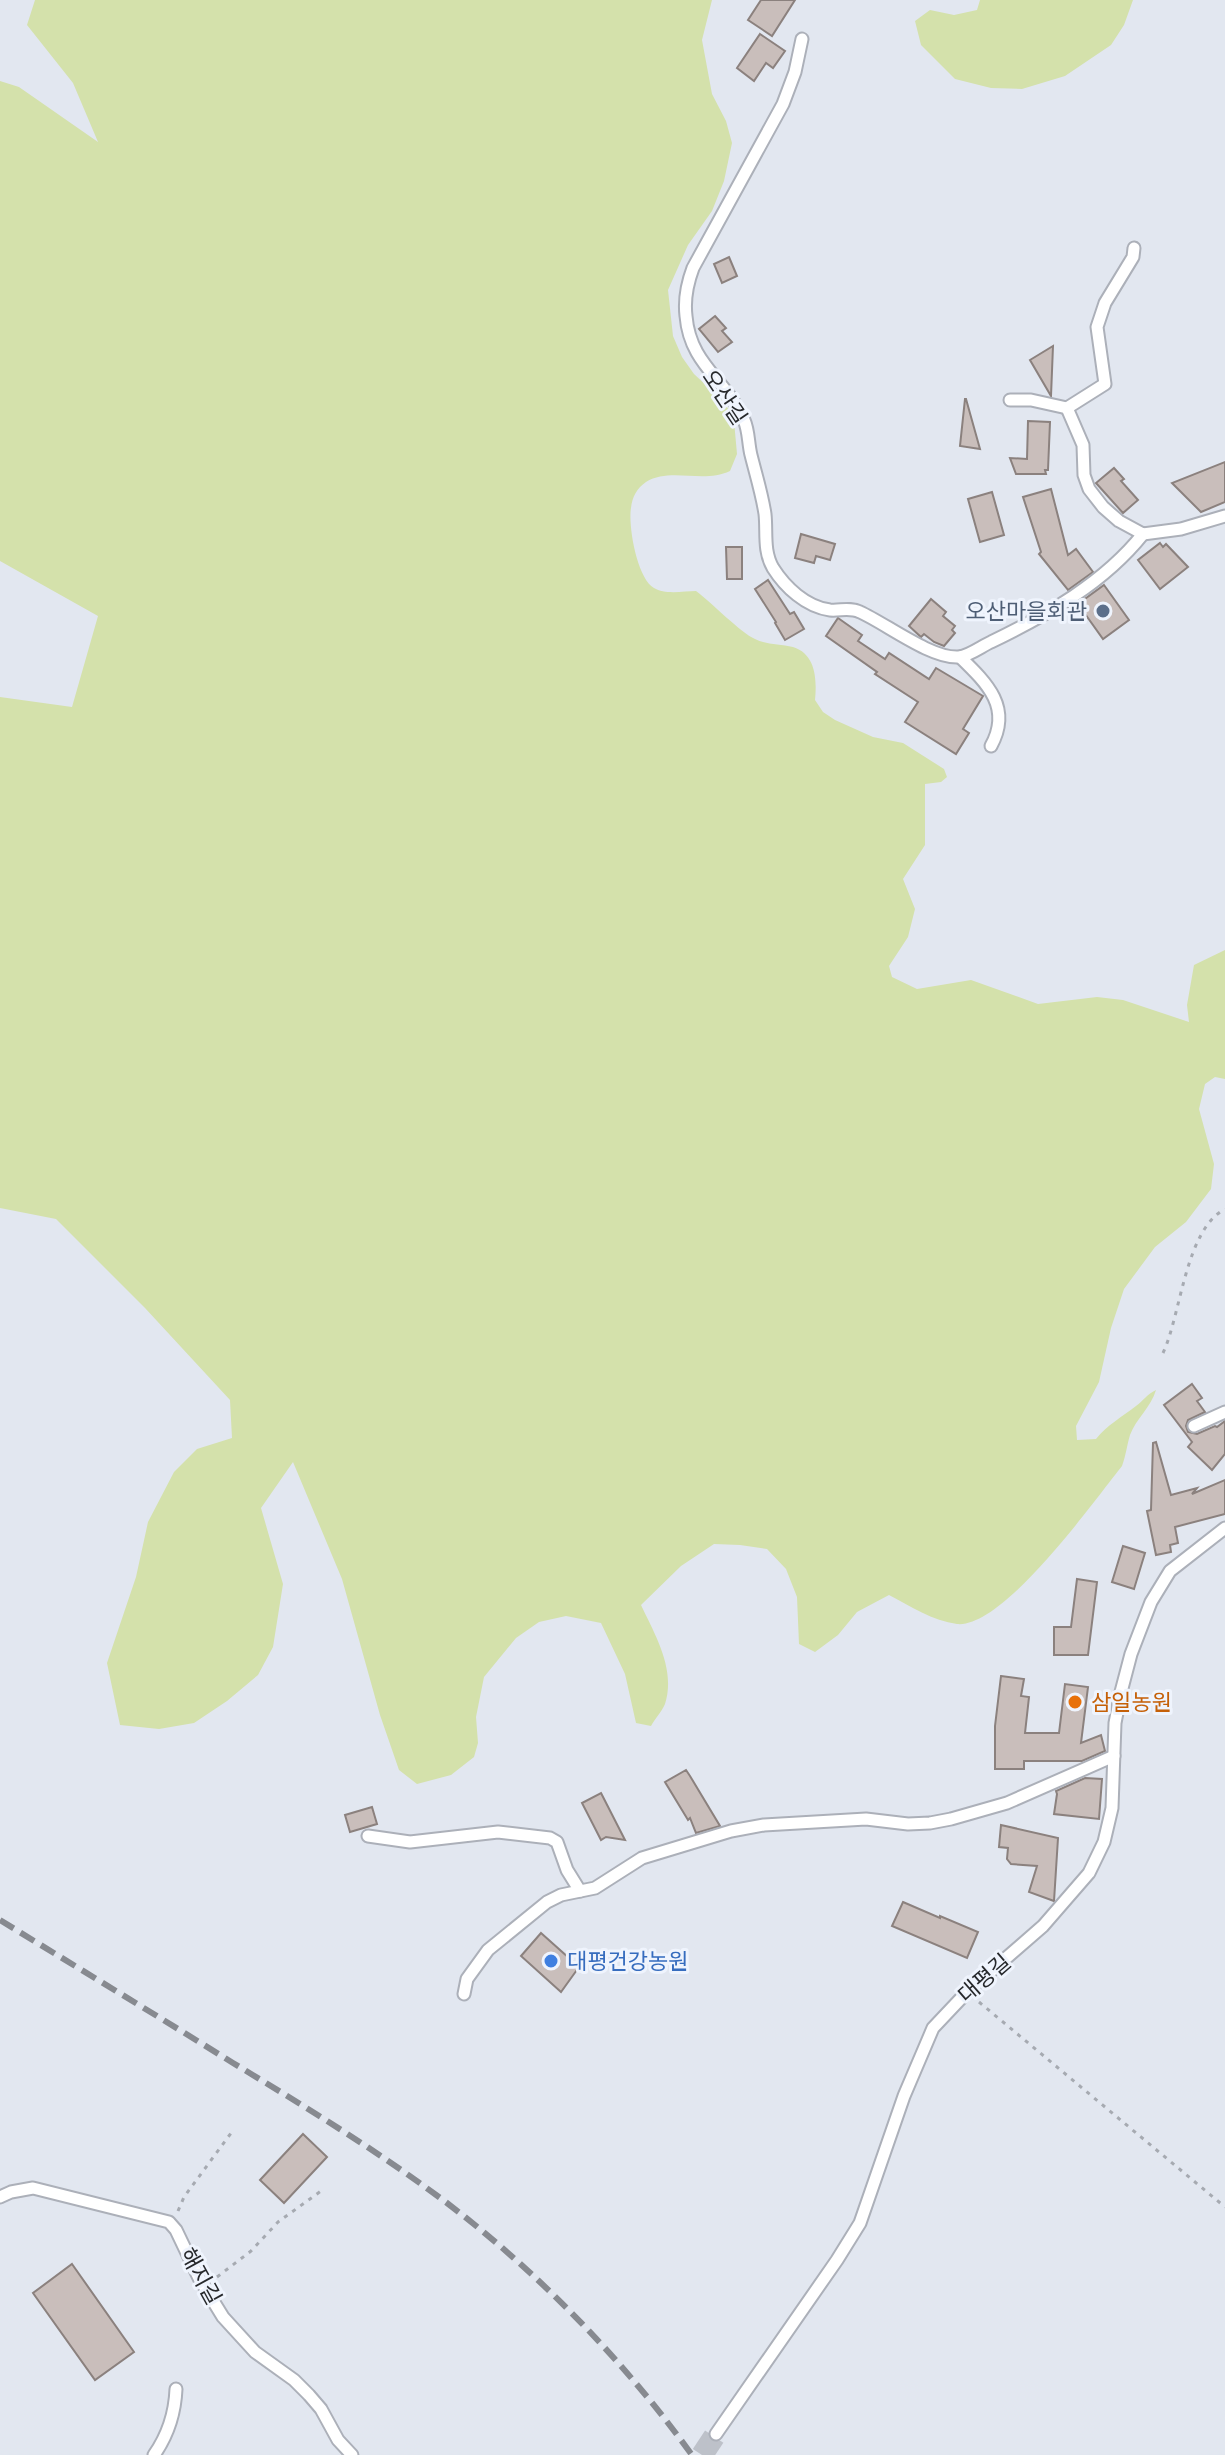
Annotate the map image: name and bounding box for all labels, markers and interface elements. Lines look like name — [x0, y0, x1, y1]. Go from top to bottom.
street label: 오산길 — [696, 365, 752, 430]
place label: 오산마을회관 — [966, 599, 1087, 625]
marker: 오산마을회관 — [1094, 602, 1112, 620]
place label: 삼일농원 — [1091, 1690, 1172, 1716]
marker: 삼일농원 — [1066, 1693, 1084, 1711]
place label: 대평건강농원 — [567, 1949, 688, 1975]
street label: 대평길 — [953, 1949, 1016, 2008]
marker: 대평건강농원 — [542, 1952, 560, 1970]
street label: 해지길 — [174, 2244, 226, 2309]

